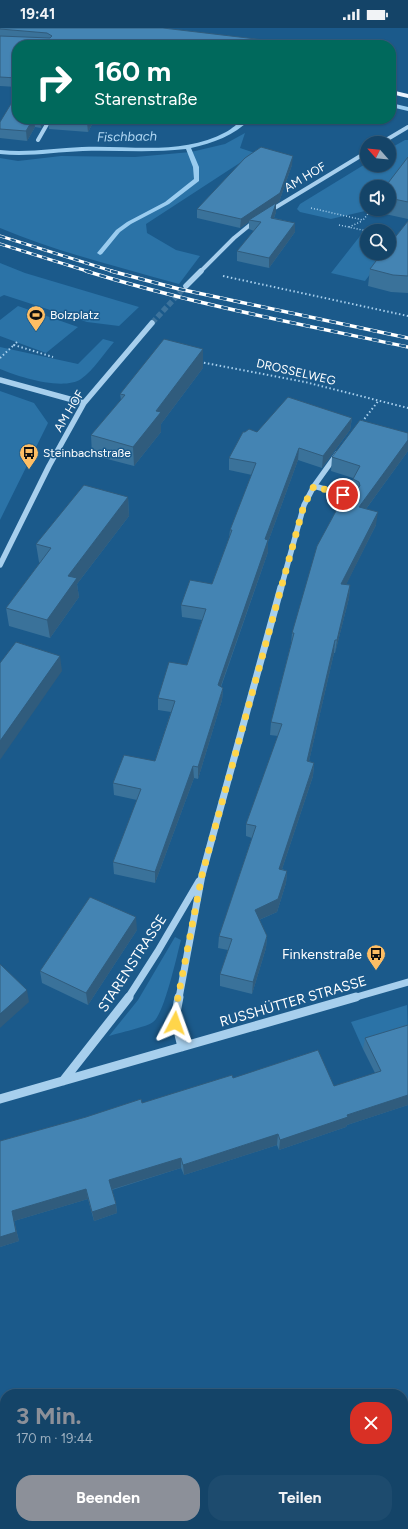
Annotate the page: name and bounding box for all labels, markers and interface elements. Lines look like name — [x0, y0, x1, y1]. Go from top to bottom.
text: 19:41 — [20, 5, 55, 23]
text: 160 m — [94, 54, 171, 88]
icon: right — [28, 56, 80, 108]
text: Starenstraße — [94, 88, 197, 110]
water label: Fischbach — [97, 128, 157, 145]
north arrow — [360, 136, 396, 172]
map controls — [360, 136, 396, 260]
street label: AM HOF — [282, 159, 329, 195]
button: sound — [360, 180, 396, 216]
button: search — [360, 224, 396, 260]
sports icon: Bolzplatz — [25, 304, 47, 332]
place label: Bolzplatz — [50, 308, 99, 322]
street label: DROSSELWEG — [255, 356, 337, 388]
street label: AM HOF — [51, 387, 87, 434]
bus stop icon: Steinbachstraße — [18, 442, 40, 470]
place label: Steinbachstraße — [43, 446, 131, 460]
pin — [326, 478, 360, 512]
icon: arrive — [332, 484, 354, 506]
street label: STARENSTRASSE — [95, 911, 170, 1015]
bus stop icon: Finkenstraße — [365, 943, 387, 971]
place label: Finkenstraße — [282, 946, 362, 963]
street label: RUSSHÜTTER STRASSE — [218, 972, 369, 1031]
position arrow — [154, 1002, 196, 1044]
text: 3 Min. — [16, 1401, 82, 1430]
button: close — [350, 1402, 392, 1444]
text: 170 m · 19:44 — [16, 1431, 93, 1446]
button: Beenden — [16, 1475, 200, 1521]
button: Teilen — [208, 1475, 392, 1521]

